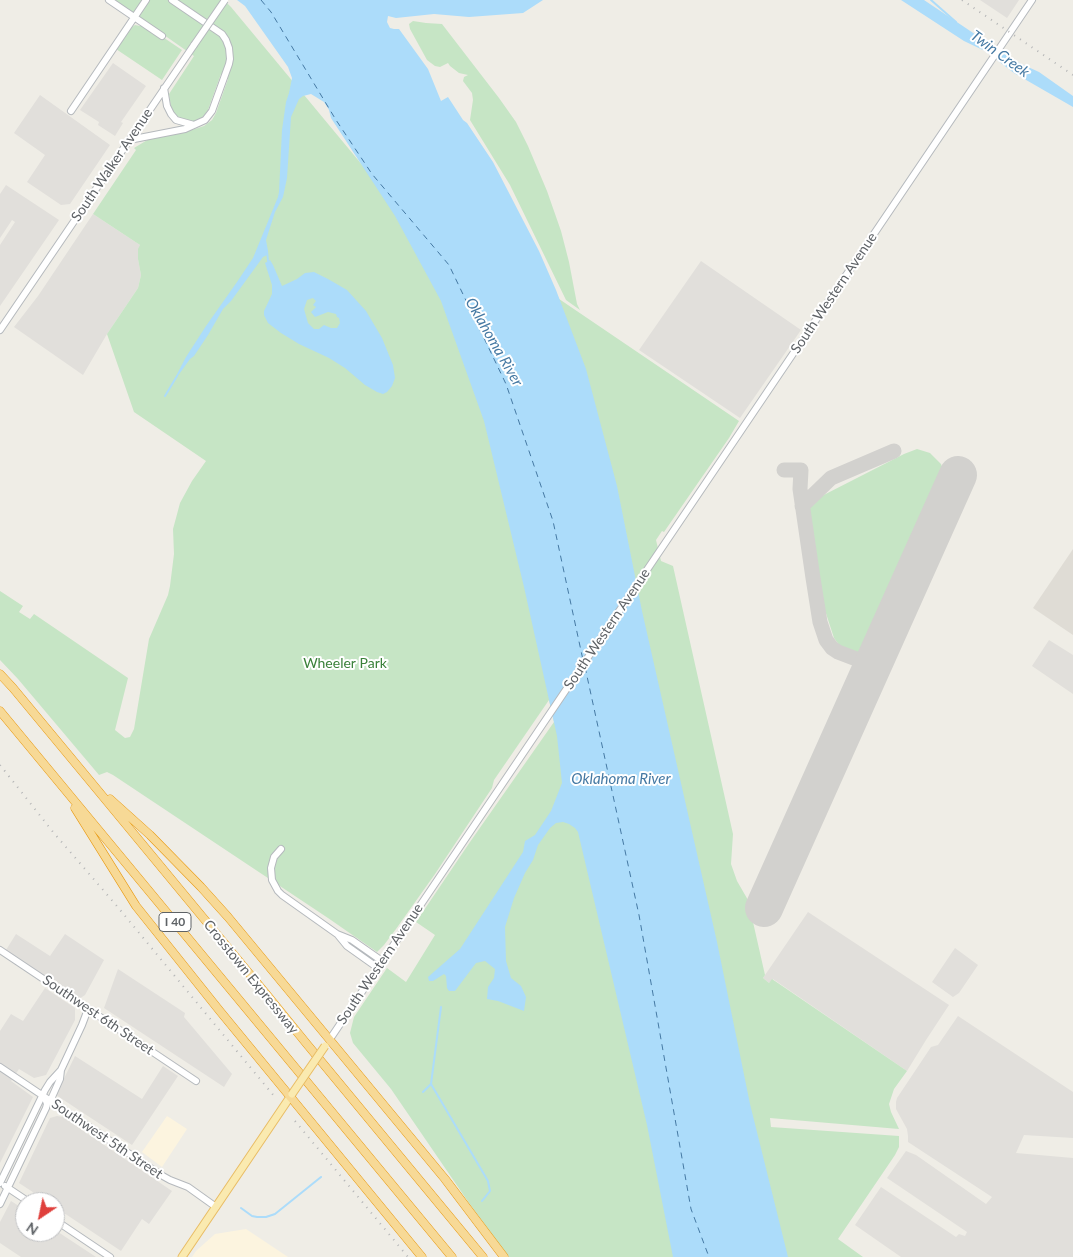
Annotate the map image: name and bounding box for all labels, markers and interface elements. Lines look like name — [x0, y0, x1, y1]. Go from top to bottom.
water label: Twin Creek — [967, 27, 1033, 81]
street label: South Walker Avenue — [68, 105, 156, 225]
street label: South Western Avenue — [787, 229, 881, 357]
water label: Oklahoma River — [461, 294, 527, 390]
street label: South Western Avenue — [560, 565, 654, 693]
park label: Wheeler Park — [303, 655, 387, 671]
water label: Oklahoma River — [571, 770, 671, 788]
street label: South Western Avenue — [333, 900, 427, 1028]
road number: I 40 — [159, 912, 191, 932]
street label: Crosstown Expressway — [200, 917, 302, 1037]
street label: Southwest 6th Street — [39, 972, 157, 1058]
street label: Southwest 5th Street — [48, 1096, 166, 1182]
north arrow — [15, 1192, 65, 1242]
text: N — [23, 1219, 41, 1239]

